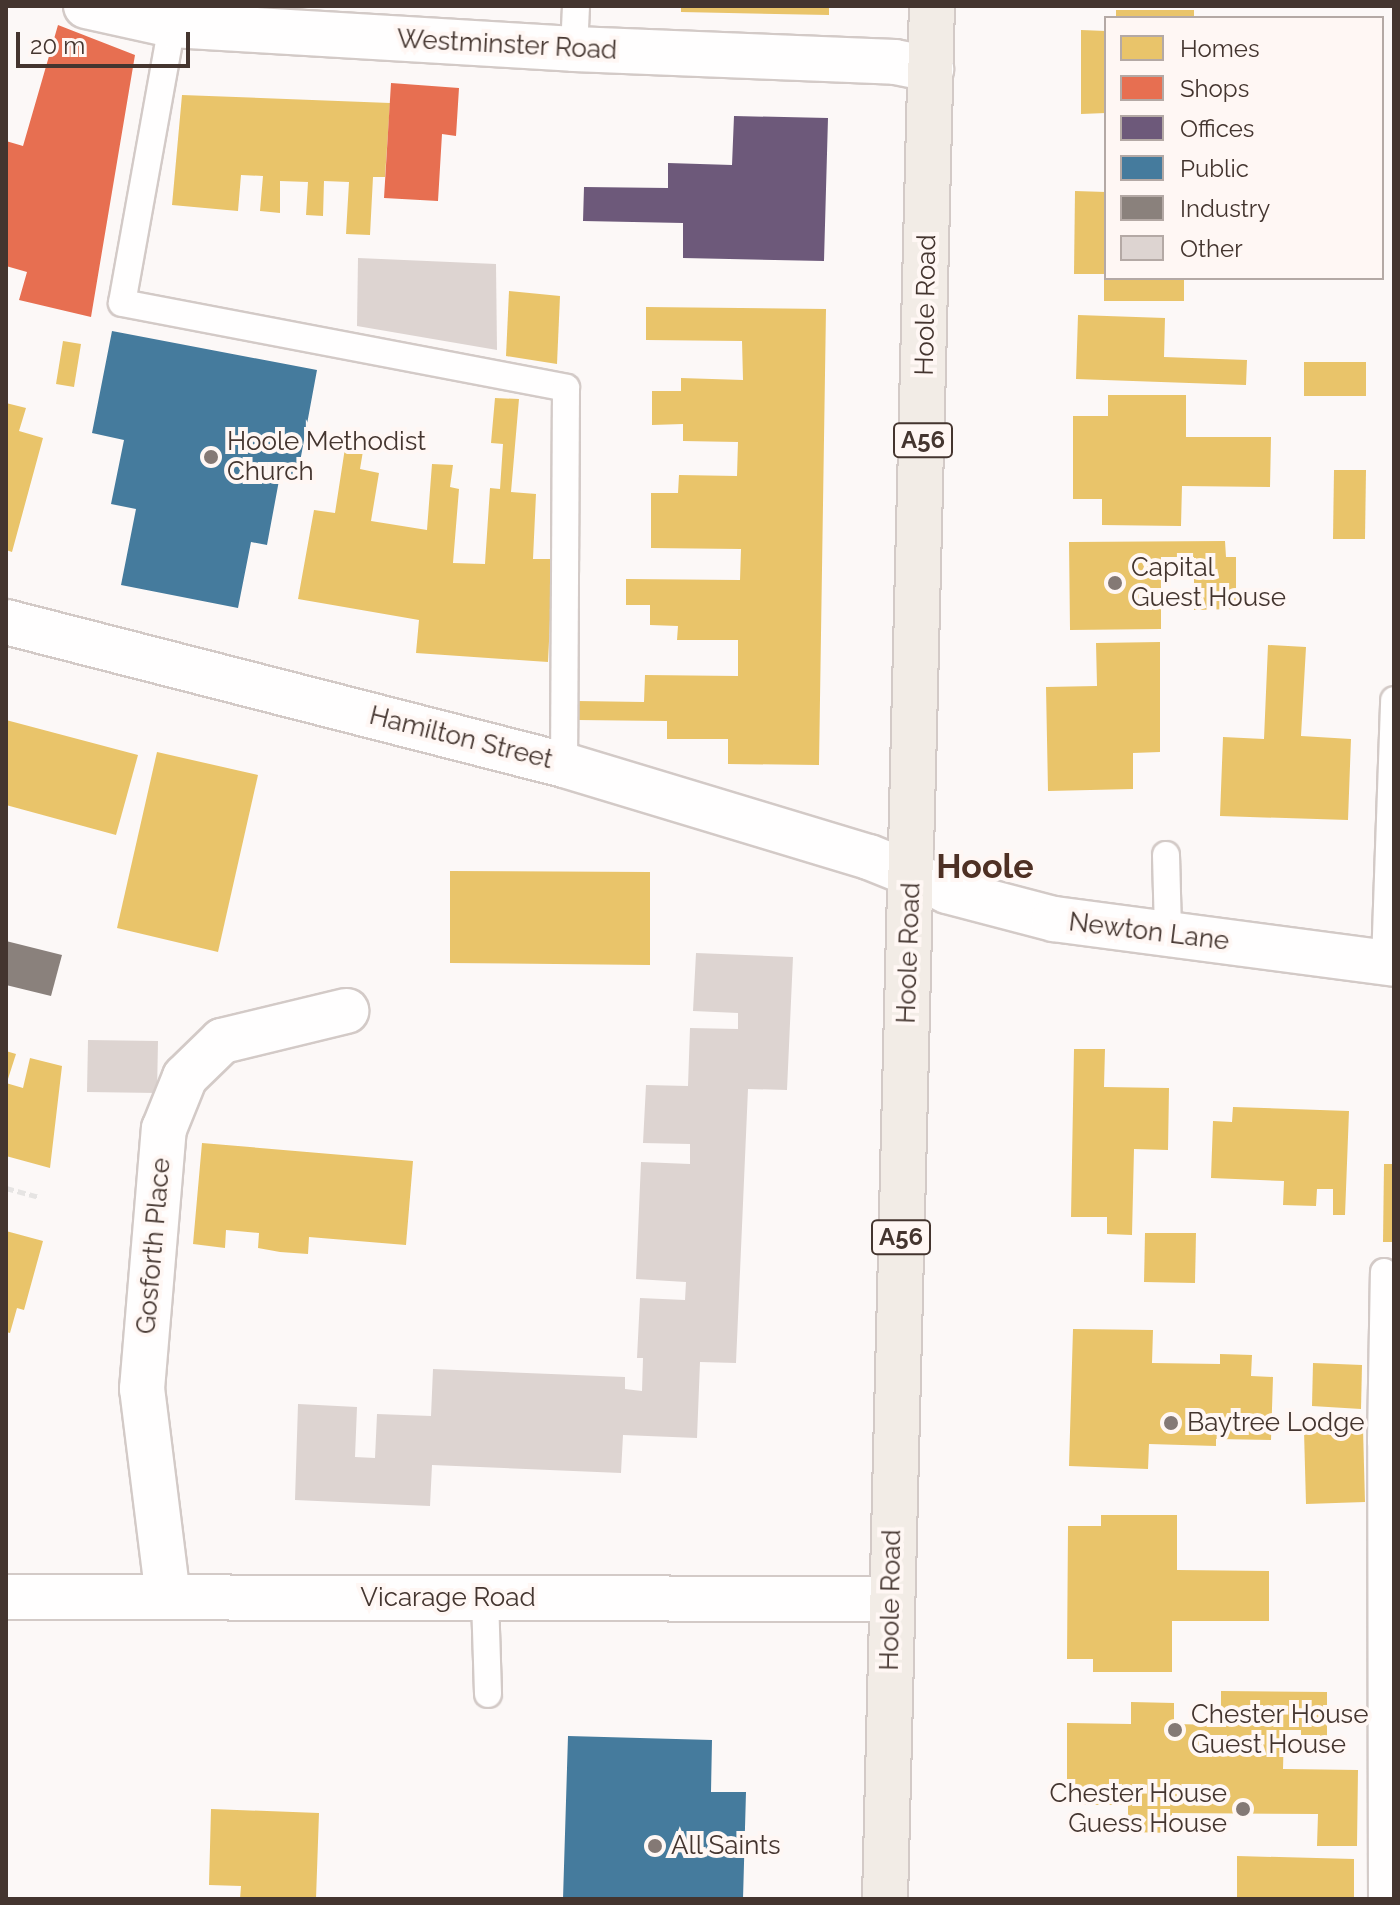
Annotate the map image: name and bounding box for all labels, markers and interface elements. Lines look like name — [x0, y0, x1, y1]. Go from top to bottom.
scale bar — [20, 16, 194, 66]
legend — [1104, 16, 1384, 280]
street label: Westminster Road — [396, 24, 618, 66]
text: 20 m — [30, 31, 85, 60]
text: Homes — [1180, 34, 1260, 63]
text: Shops — [1180, 74, 1249, 103]
text: Offices — [1180, 114, 1254, 143]
text: Public — [1180, 154, 1249, 183]
text: Industry — [1180, 194, 1270, 223]
street label: Hoole Road — [909, 234, 943, 376]
text: Other — [1180, 234, 1243, 263]
road number: A56 — [893, 420, 953, 460]
place label: Hoole Methodist Church — [227, 426, 426, 488]
marker: Hoole Methodist Church — [202, 448, 220, 466]
place label: Capital Guest House — [1131, 552, 1286, 614]
marker: Capital Guest House — [1106, 574, 1124, 592]
street label: Hamilton Street — [366, 700, 556, 776]
district label: Hoole — [936, 847, 1034, 887]
street label: Hoole Road — [891, 882, 927, 1024]
street label: Newton Lane — [1067, 907, 1231, 957]
street label: Gosforth Place — [131, 1157, 177, 1335]
road number: A56 — [871, 1217, 931, 1257]
place label: Baytree Lodge — [1187, 1407, 1365, 1439]
marker: Baytree Lodge — [1162, 1414, 1180, 1432]
street label: Hoole Road — [874, 1529, 908, 1671]
street label: Vicarage Road — [360, 1582, 536, 1614]
place label: Chester House Guest House — [1191, 1699, 1369, 1760]
marker: Chester House Guest House — [1166, 1721, 1184, 1739]
place label: Chester House Guess House — [1049, 1778, 1227, 1840]
marker: Chester House Guess House — [1234, 1800, 1252, 1818]
place label: All Saints — [671, 1830, 781, 1862]
marker: All Saints — [646, 1837, 664, 1855]

